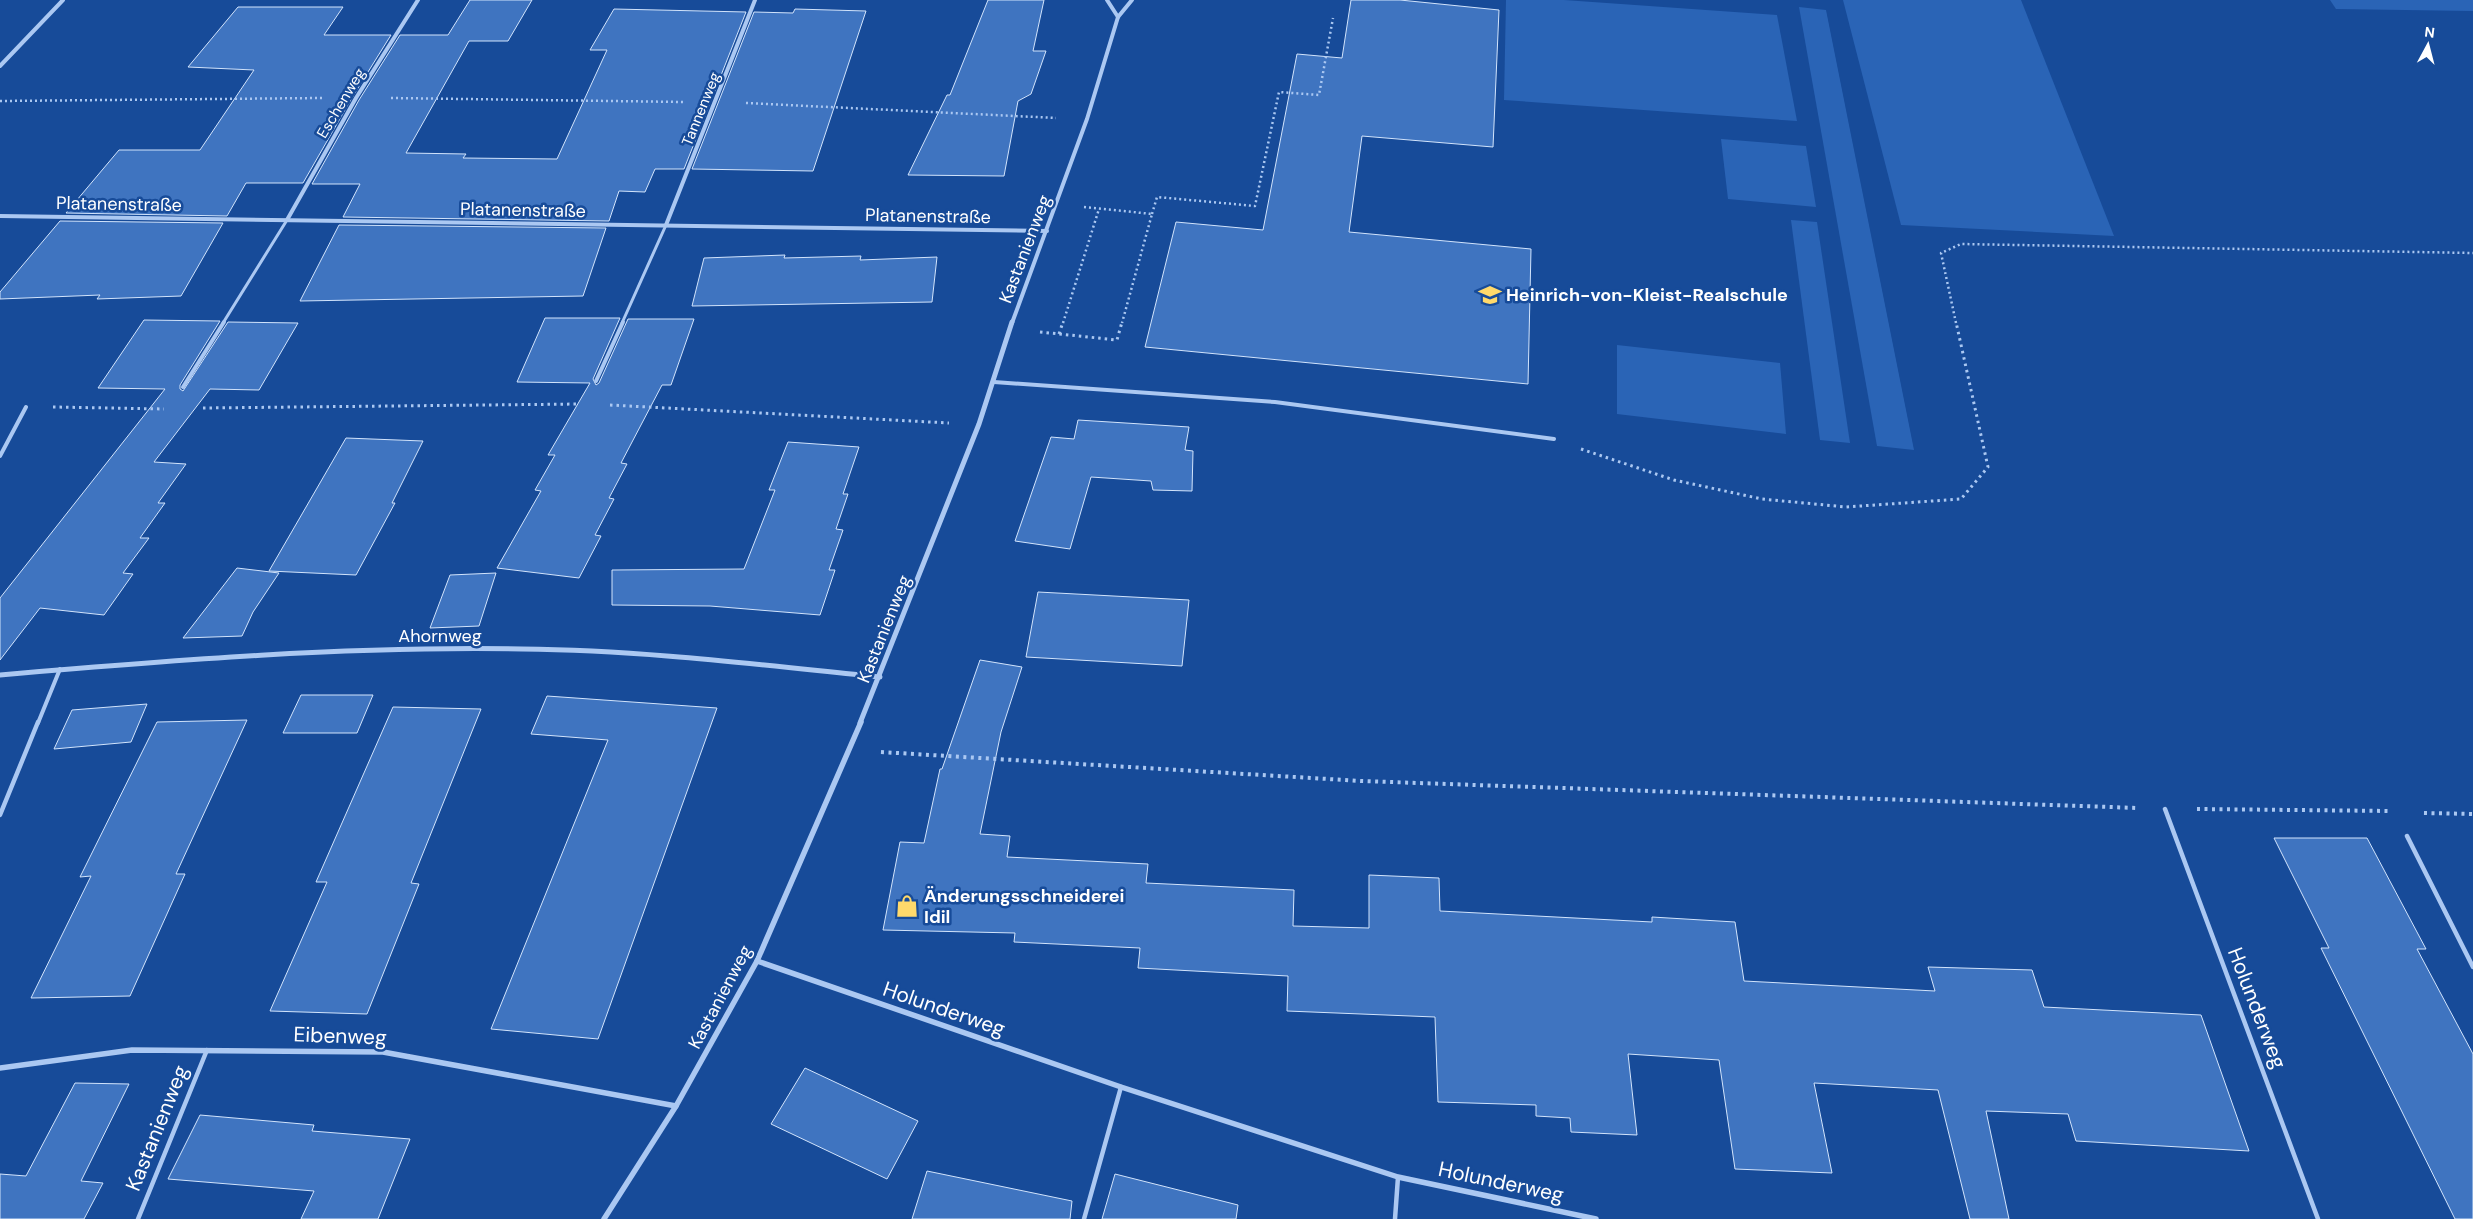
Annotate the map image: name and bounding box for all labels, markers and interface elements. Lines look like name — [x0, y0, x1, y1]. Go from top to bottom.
north arrow — [2403, 20, 2453, 70]
text: N — [2423, 23, 2436, 42]
street label: Eschenweg — [312, 64, 370, 142]
street label: Tannenweg — [677, 69, 725, 149]
street label: Platanenstraße — [56, 191, 182, 217]
street label: Kastanienweg — [993, 191, 1057, 307]
street label: Platanenstraße — [460, 197, 586, 223]
street label: Platanenstraße — [865, 203, 991, 229]
school or university icon: Heinrich-von-Kleist-Realschule — [1477, 282, 1503, 308]
place label: Heinrich-von-Kleist-Realschule — [1506, 283, 1788, 307]
street label: Kastanienweg — [851, 572, 917, 686]
street label: Ahornweg — [398, 624, 482, 648]
place label: Änderungsschneiderei Idil — [924, 884, 1124, 929]
shop icon: Änderungsschneiderei Idil — [894, 893, 920, 919]
street label: Kastanienweg — [683, 941, 757, 1053]
street label: Holunderweg — [2221, 943, 2293, 1073]
street label: Holunderweg — [879, 975, 1009, 1043]
street label: Eibenweg — [293, 1020, 387, 1052]
street label: Kastanienweg — [119, 1061, 195, 1195]
street label: Holunderweg — [1436, 1155, 1567, 1209]

